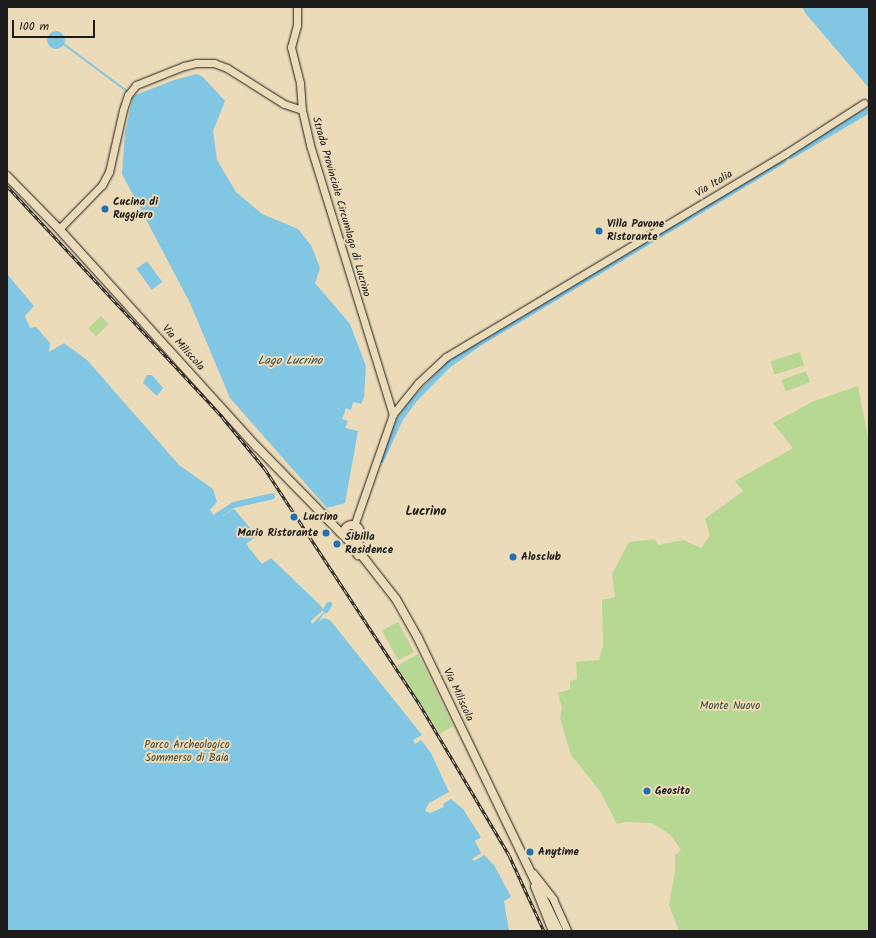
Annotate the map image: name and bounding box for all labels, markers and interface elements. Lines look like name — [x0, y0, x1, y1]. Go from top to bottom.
scale bar — [14, 12, 97, 38]
text: 100 m — [19, 17, 49, 36]
street label: Strada Provinciale Circumlago di Lucrino — [309, 116, 373, 298]
street label: Via Italia — [693, 168, 735, 200]
place label: Cucina di Ruggiero — [113, 196, 158, 222]
marker: Cucina di Ruggiero — [100, 204, 110, 214]
place label: Villa Pavone Ristorante — [607, 218, 664, 244]
marker: Villa Pavone Ristorante — [594, 226, 604, 236]
street label: Via Miliscola — [159, 322, 207, 374]
water label: Lago Lucrino — [258, 354, 322, 368]
district label: Lucrino — [406, 504, 446, 520]
place label: Lucrino — [303, 510, 338, 524]
marker: Lucrino — [288, 511, 300, 523]
place label: Mario Ristorante — [237, 526, 318, 540]
marker: Mario Ristorante — [321, 528, 331, 538]
place label: Sibilla Residence — [345, 531, 393, 557]
marker: Sibilla Residence — [332, 539, 342, 549]
place label: Alosclub — [521, 550, 561, 564]
marker: Alosclub — [508, 552, 518, 562]
street label: Via Miliscola — [440, 666, 476, 724]
park label: Monte Nuovo — [700, 699, 760, 713]
park label: Parco Archeologico Sommerso di Baia — [144, 739, 230, 765]
place label: Geosito — [655, 784, 690, 798]
marker: Geosito — [642, 786, 652, 796]
place label: Anytime — [538, 845, 579, 859]
marker: Anytime — [525, 847, 535, 857]

